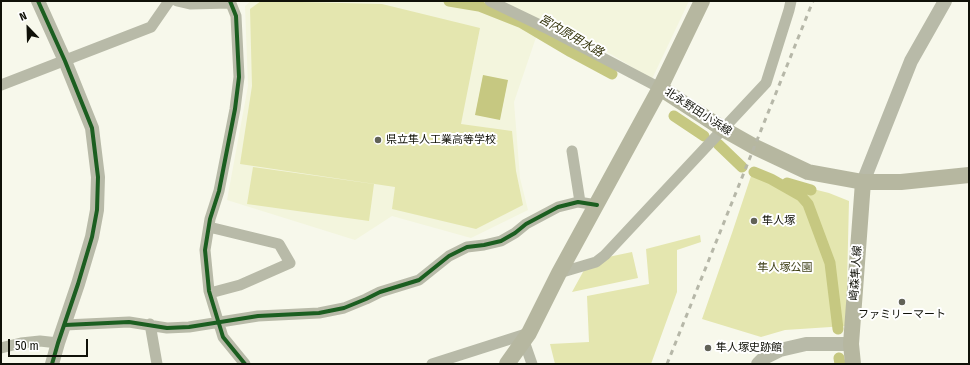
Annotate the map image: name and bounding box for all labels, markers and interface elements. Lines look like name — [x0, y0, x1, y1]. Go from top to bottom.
north arrow — [8, 8, 48, 48]
text: N — [18, 9, 29, 24]
water label: 宮内原用水路 — [536, 12, 606, 60]
street label: 北永野田小浜線 — [662, 85, 734, 139]
place label: 県立隼人工業高等学校 — [386, 133, 496, 147]
marker: 県立隼人工業高等学校 — [373, 135, 383, 145]
place label: 隼人塚 — [762, 214, 795, 228]
marker: 隼人塚 — [749, 216, 759, 226]
street label: 崎森隼人線 — [847, 245, 865, 301]
park label: 隼人塚公園 — [758, 261, 812, 275]
marker: ファミリーマート — [897, 297, 907, 307]
place label: ファミリーマート — [858, 308, 946, 322]
scale bar — [10, 331, 90, 357]
text: 50 m — [15, 339, 39, 353]
place label: 隼人塚史跡館 — [716, 341, 782, 355]
marker: 隼人塚史跡館 — [703, 343, 713, 353]

